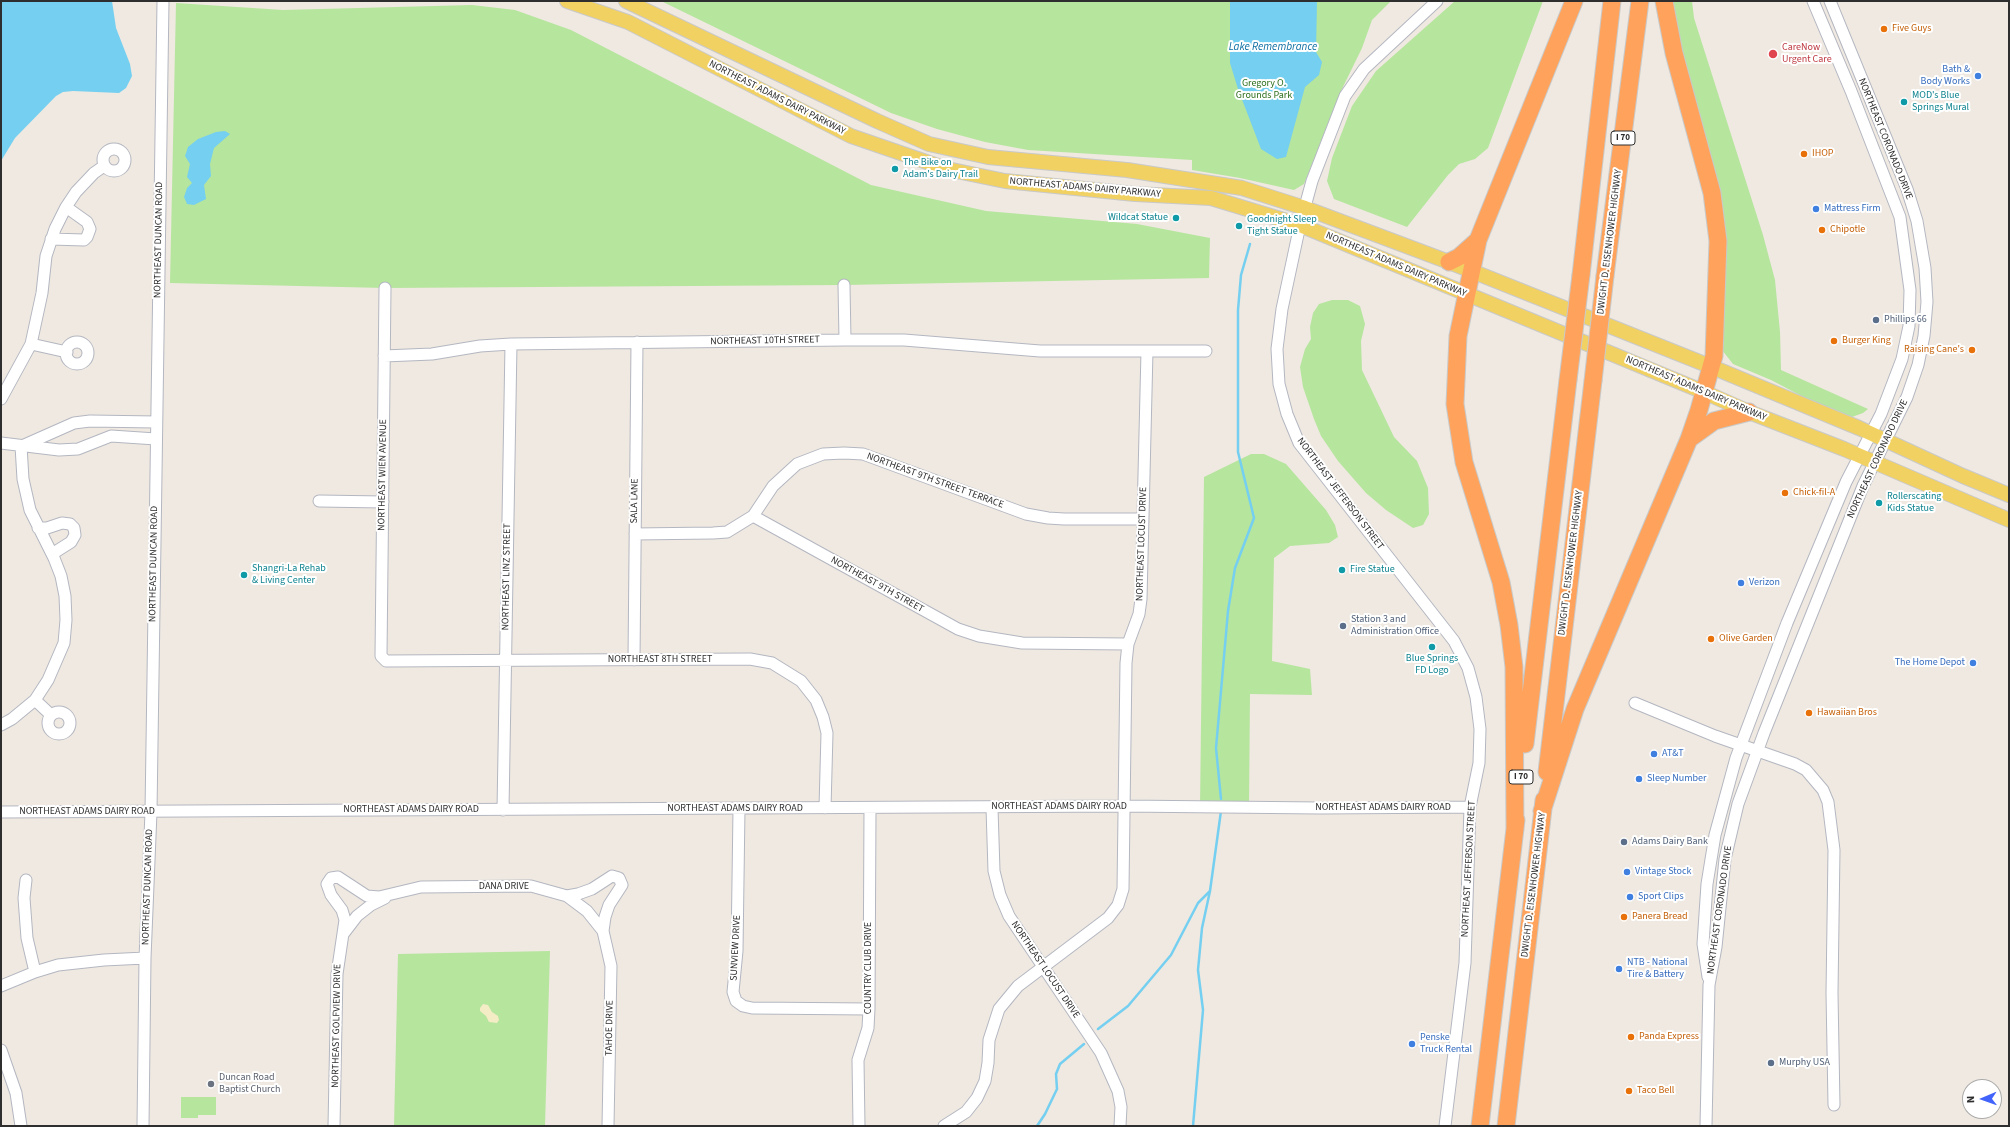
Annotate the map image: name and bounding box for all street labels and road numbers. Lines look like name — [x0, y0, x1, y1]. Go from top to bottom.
street label: NORTHEAST ADAMS DAIRY PARKWAY — [707, 58, 847, 138]
street label: NORTHEAST CORONADO DRIVE — [1855, 77, 1915, 201]
road number: I 70 — [1611, 131, 1635, 145]
street label: DWIGHT D. EISENHOWER HIGHWAY — [1595, 169, 1625, 315]
street label: NORTHEAST ADAMS DAIRY PARKWAY — [1009, 175, 1161, 201]
street label: NORTHEAST DUNCAN ROAD — [152, 182, 166, 298]
street label: NORTHEAST ADAMS DAIRY PARKWAY — [1324, 230, 1468, 300]
street label: NORTHEAST 10TH STREET — [710, 334, 820, 348]
street label: NORTHEAST ADAMS DAIRY PARKWAY — [1624, 354, 1768, 424]
street label: NORTHEAST CORONADO DRIVE — [1845, 398, 1911, 520]
street label: NORTHEAST WIEN AVENUE — [376, 419, 390, 531]
street label: NORTHEAST JEFFERSON STREET — [1294, 436, 1386, 552]
street label: NORTHEAST 9TH STREET TERRACE — [865, 451, 1005, 511]
street label: SALA LANE — [629, 478, 641, 524]
street label: NORTHEAST LOCUST DRIVE — [1134, 487, 1150, 601]
street label: DWIGHT D. EISENHOWER HIGHWAY — [1556, 490, 1586, 636]
street label: NORTHEAST DUNCAN ROAD — [147, 506, 161, 622]
street label: NORTHEAST LINZ STREET — [500, 523, 514, 631]
street label: NORTHEAST 9TH STREET — [828, 554, 926, 616]
street label: NORTHEAST 8TH STREET — [608, 654, 712, 666]
road number: I 70 — [1509, 770, 1533, 784]
street label: NORTHEAST JEFFERSON STREET — [1459, 800, 1479, 938]
street label: NORTHEAST ADAMS DAIRY ROAD — [991, 801, 1127, 813]
street label: NORTHEAST ADAMS DAIRY ROAD — [1315, 802, 1451, 814]
street label: NORTHEAST ADAMS DAIRY ROAD — [667, 803, 803, 815]
street label: NORTHEAST ADAMS DAIRY ROAD — [343, 804, 479, 816]
street label: NORTHEAST ADAMS DAIRY ROAD — [19, 806, 155, 818]
street label: DWIGHT D. EISENHOWER HIGHWAY — [1519, 812, 1549, 958]
street label: NORTHEAST DUNCAN ROAD — [140, 829, 156, 945]
street label: NORTHEAST CORONADO DRIVE — [1705, 845, 1735, 975]
street label: DANA DRIVE — [479, 881, 529, 893]
street label: SUNVIEW DRIVE — [728, 915, 744, 981]
street label: NORTHEAST LOCUST DRIVE — [1008, 919, 1082, 1021]
street label: COUNTRY CLUB DRIVE — [863, 922, 875, 1014]
street label: NORTHEAST GOLFVIEW DRIVE — [330, 964, 344, 1088]
street label: TAHOE DRIVE — [604, 1000, 616, 1056]

